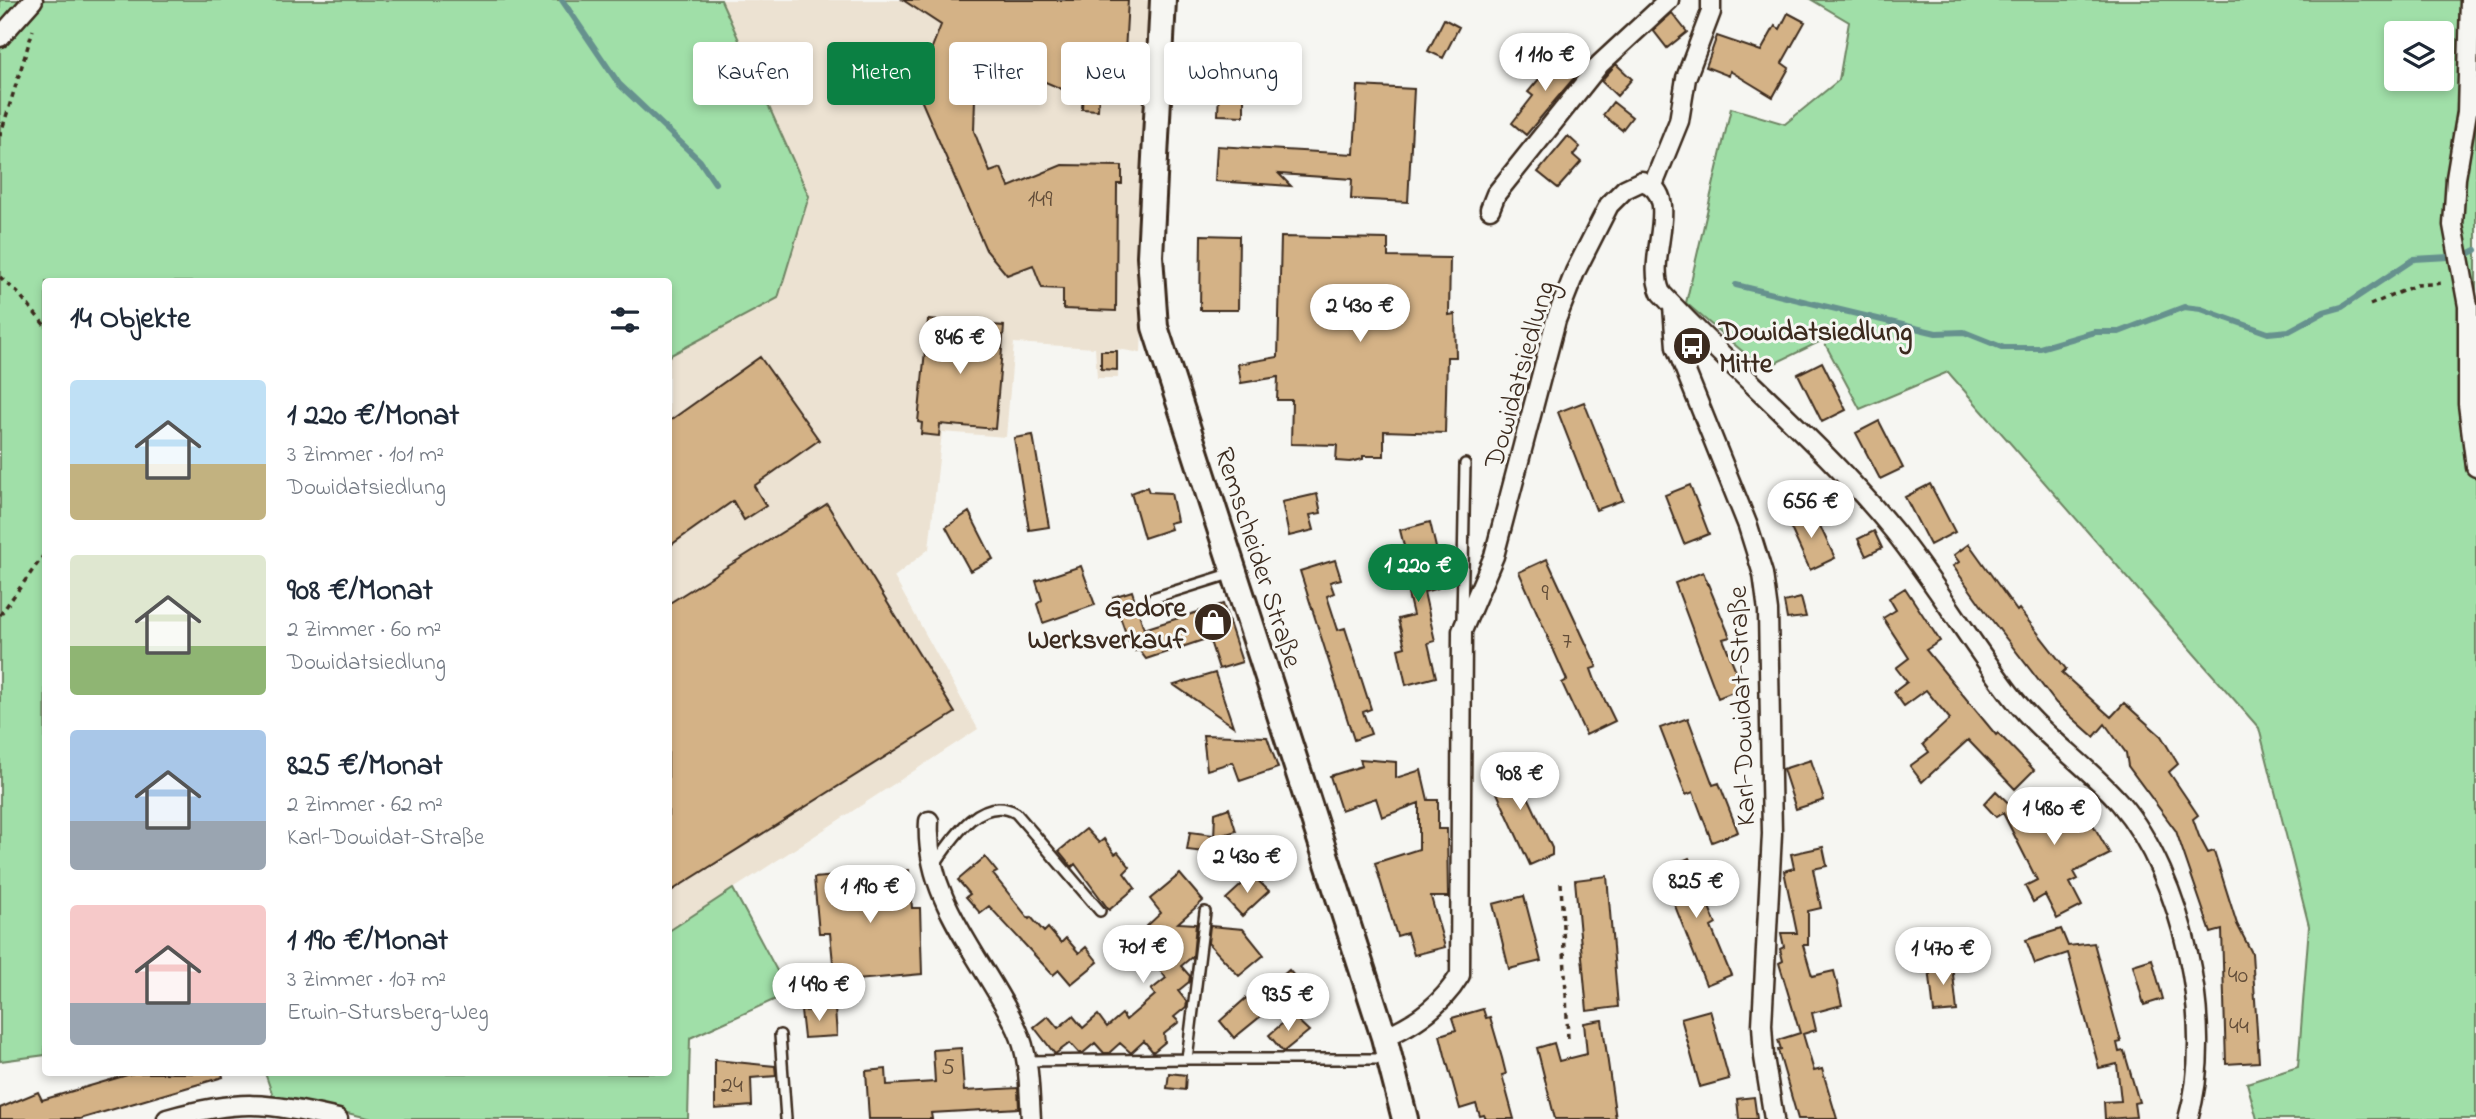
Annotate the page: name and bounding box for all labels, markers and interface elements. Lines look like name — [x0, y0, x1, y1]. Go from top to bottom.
map controls — [2384, 21, 2454, 91]
button: layers — [2384, 21, 2454, 91]
pin: 1 110 € — [1480, 34, 1610, 93]
text: 1 110 € — [1515, 39, 1575, 72]
chip: Kaufen — [693, 42, 813, 105]
chip: Mieten — [827, 42, 935, 105]
chip: Filter — [949, 42, 1047, 105]
chip: Neu — [1061, 42, 1150, 105]
chip: Wohnung — [1164, 42, 1302, 105]
house number: 149 — [1028, 183, 1053, 218]
street label: Dowidatsiedlung — [1475, 276, 1568, 475]
pin: 2 430 € — [1295, 284, 1425, 344]
text: 2 430 € — [1326, 290, 1394, 323]
text: 14 Objekte — [70, 298, 190, 342]
icon: filters — [606, 301, 644, 339]
place label: Dowidatsiedlung Mitte — [1717, 313, 1912, 386]
pin: 846 € — [911, 316, 1009, 376]
text: 846 € — [935, 322, 985, 355]
bus stop icon: Dowidatsiedlung Mitte — [1671, 325, 1713, 367]
text: 1 220 €/Monat — [287, 395, 459, 439]
icon: home — [126, 408, 210, 492]
text: 3 Zimmer · 101 m² — [287, 439, 444, 472]
street label: Remscheider Straße — [1202, 443, 1312, 674]
text: Dowidatsiedlung — [287, 472, 446, 505]
pin: 656 € — [1762, 480, 1860, 540]
text: 656 € — [1783, 486, 1839, 519]
pin: 1 220 € — [1353, 544, 1483, 604]
text: 1 220 € — [1384, 550, 1452, 583]
text: 908 €/Monat — [287, 570, 433, 614]
house number: 9 — [1541, 577, 1549, 612]
icon: home — [126, 583, 210, 667]
street label: Karl-Dowidat-Straße — [1719, 585, 1768, 827]
place label: Gedore Werksverkauf — [1027, 589, 1187, 662]
shop icon: Gedore Werksverkauf — [1192, 601, 1234, 643]
text: 2 Zimmer · 60 m² — [287, 614, 441, 647]
house number: 7 — [1562, 625, 1572, 660]
text: Dowidatsiedlung — [287, 647, 446, 680]
text: 825 €/Monat — [287, 745, 443, 789]
pin: 908 € — [1471, 752, 1569, 812]
icon: home — [126, 758, 210, 842]
text: 908 € — [1496, 758, 1544, 791]
pin: 1 480 € — [1989, 788, 2119, 847]
text: 2 Zimmer · 62 m² — [287, 789, 443, 822]
text: 1 480 € — [2023, 793, 2085, 826]
text: Karl-Dowidat-Straße — [287, 822, 484, 855]
pin: 2 430 € — [1182, 836, 1312, 895]
text: 2 430 € — [1213, 841, 1281, 874]
pin: 825 € — [1647, 860, 1745, 920]
pin: 1 190 € — [805, 866, 935, 925]
text: 825 € — [1669, 866, 1724, 899]
text: 1 190 € — [840, 871, 900, 904]
text: 1 190 €/Monat — [287, 920, 448, 964]
pin: 701 € — [1094, 926, 1192, 985]
pin: 1 470 € — [1878, 928, 2008, 987]
text: 701 € — [1119, 931, 1167, 964]
icon: home — [126, 933, 210, 1017]
text: 1 470 € — [1911, 933, 1975, 966]
house number: 40 — [2228, 959, 2248, 994]
text: 3 Zimmer · 107 m² — [287, 964, 446, 997]
pin: 1 490 € — [754, 964, 884, 1023]
text: 1 490 € — [788, 969, 850, 1002]
pin: 935 € — [1239, 974, 1337, 1033]
text: 935 € — [1262, 979, 1314, 1012]
text: Erwin-Stursberg-Weg — [287, 997, 489, 1030]
house number: 44 — [2229, 1010, 2249, 1045]
house number: 5 — [941, 1051, 955, 1086]
house number: 24 — [721, 1069, 743, 1104]

